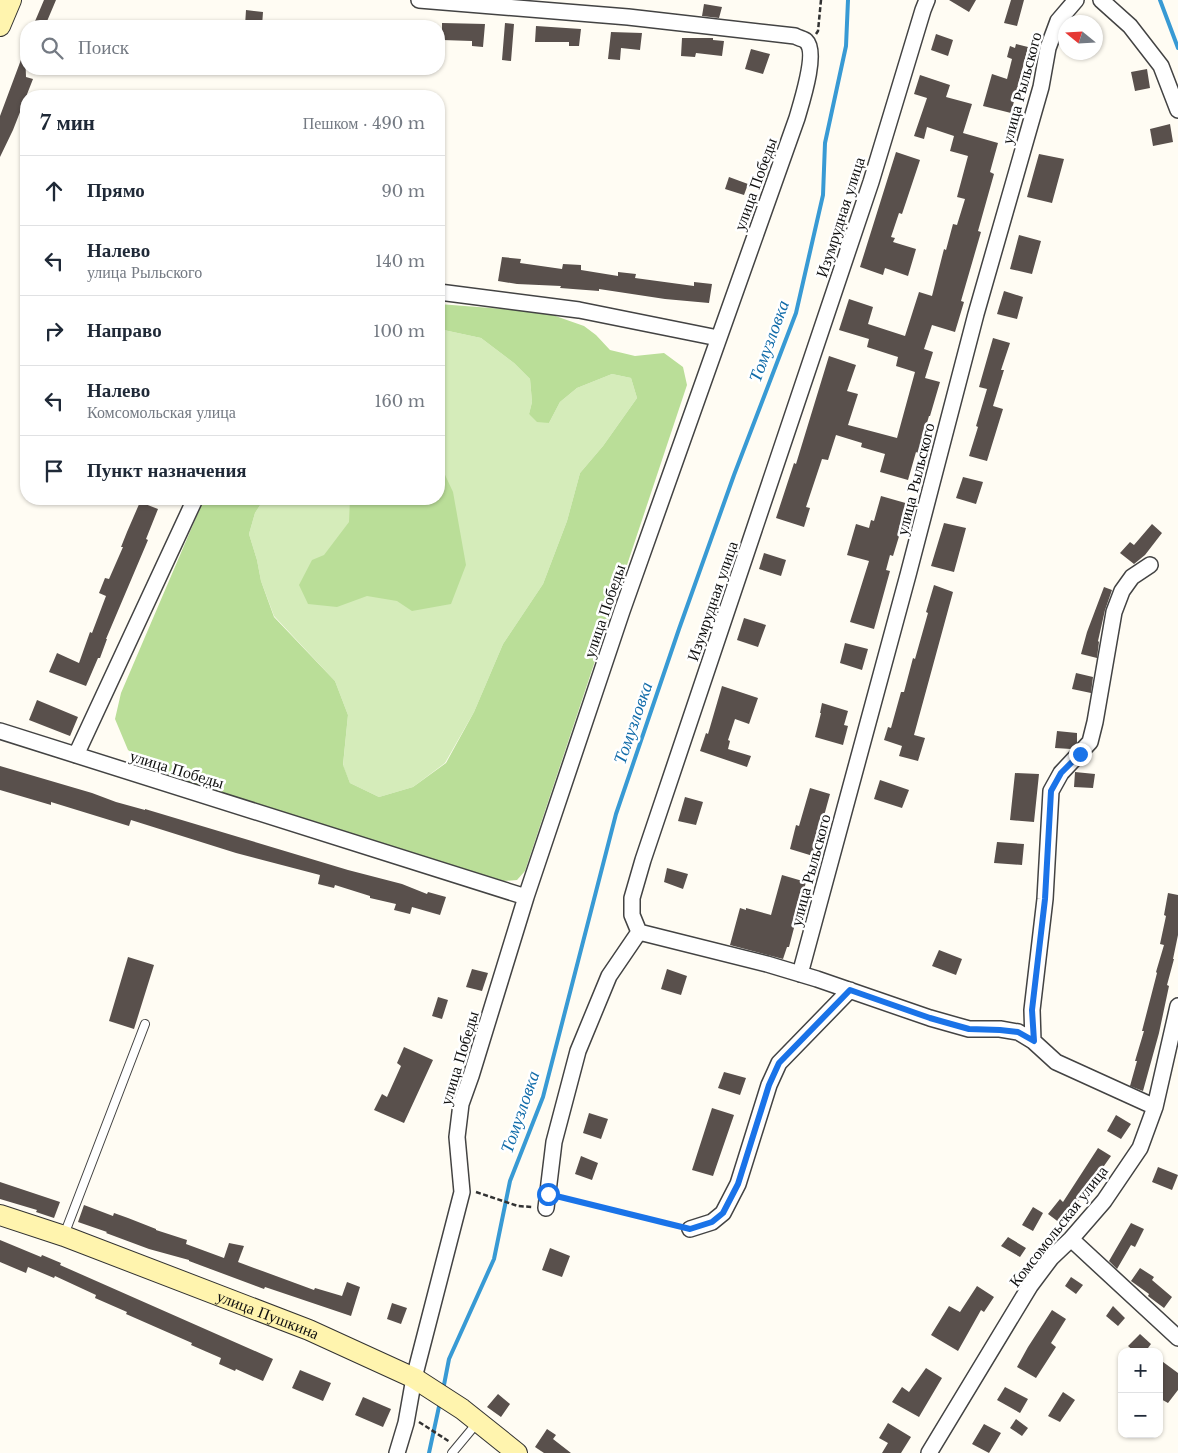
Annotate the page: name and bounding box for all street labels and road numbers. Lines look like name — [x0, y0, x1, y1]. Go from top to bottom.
street label: улица Рыльского — [996, 30, 1046, 146]
street label: улица Победы — [729, 135, 781, 233]
street label: Изумрудная улица — [811, 154, 869, 280]
street label: улица Рыльского — [891, 421, 939, 537]
street label: Изумрудная улица — [682, 538, 742, 664]
street label: улица Победы — [579, 561, 629, 660]
street label: улица Победы — [128, 745, 227, 793]
street label: улица Рыльского — [785, 812, 835, 928]
street label: улица Победы — [435, 1008, 483, 1107]
street label: Комсомольская улица — [1004, 1161, 1112, 1291]
street label: улица Пушкина — [214, 1286, 322, 1343]

